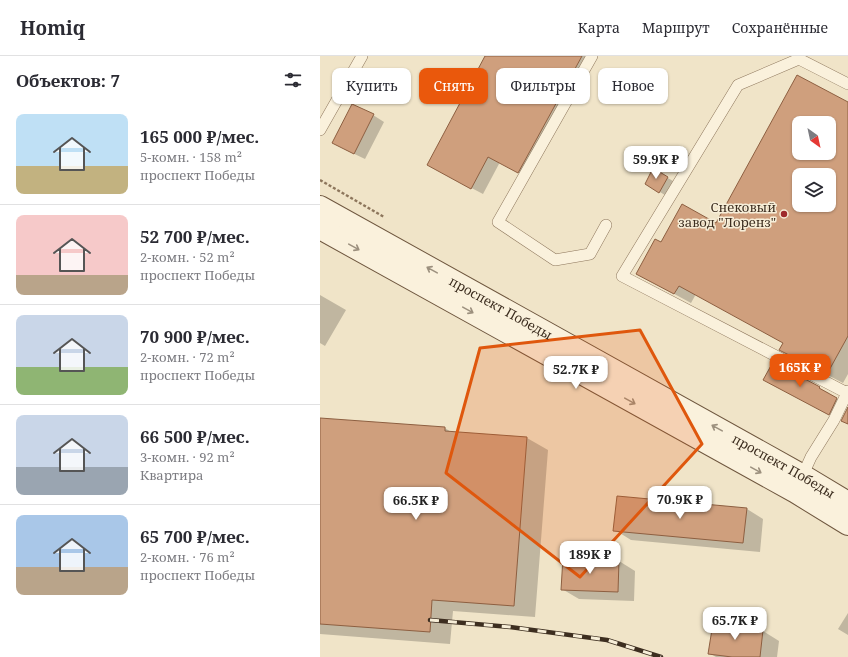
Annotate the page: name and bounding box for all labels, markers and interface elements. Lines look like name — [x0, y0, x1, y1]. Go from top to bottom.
text: Homiq — [20, 15, 85, 41]
text: Карта — [578, 18, 620, 37]
text: Маршрут — [642, 18, 710, 37]
text: Сохранённые — [732, 18, 828, 37]
chip: Купить — [332, 68, 411, 104]
chip: Снять — [419, 68, 488, 104]
chip: Фильтры — [496, 68, 590, 104]
chip: Новое — [598, 68, 668, 104]
text: Объектов: 7 — [16, 69, 120, 92]
icon: filters — [282, 69, 304, 91]
north arrow — [792, 116, 836, 160]
map controls — [792, 116, 836, 212]
text: 165 000 ₽/мес. — [140, 125, 259, 148]
icon: home — [48, 130, 96, 178]
pin: 59.9K ₽ — [619, 146, 693, 180]
text: 5-комн. · 158 m² — [140, 148, 242, 166]
text: 59.9K ₽ — [633, 150, 679, 168]
text: проспект Победы — [140, 166, 255, 184]
button: layers — [792, 168, 836, 212]
place label: Снековый завод "Лоренз" — [679, 198, 776, 231]
marker: Снековый завод "Лоренз" — [779, 209, 789, 219]
text: 52 700 ₽/мес. — [140, 225, 250, 248]
icon: home — [48, 231, 96, 279]
one-way arrow — [348, 244, 360, 252]
text: 2-комн. · 52 m² — [140, 248, 235, 266]
text: проспект Победы — [140, 266, 255, 284]
one-way arrow — [426, 266, 438, 274]
street label: проспект Победы — [446, 272, 556, 344]
one-way arrow — [462, 307, 474, 315]
text: 70 900 ₽/мес. — [140, 325, 250, 348]
icon: home — [48, 331, 96, 379]
text: 2-комн. · 72 m² — [140, 348, 235, 366]
pin: 165K ₽ — [767, 354, 833, 388]
pin: 52.7K ₽ — [539, 356, 613, 390]
text: 165K ₽ — [779, 358, 821, 376]
text: 52.7K ₽ — [553, 360, 599, 378]
text: проспект Победы — [140, 366, 255, 384]
one-way arrow — [624, 397, 636, 405]
one-way arrow — [711, 424, 723, 432]
text: 66 500 ₽/мес. — [140, 425, 250, 448]
street label: проспект Победы — [729, 429, 839, 502]
icon: home — [48, 431, 96, 479]
text: 3-комн. · 92 m² — [140, 448, 235, 466]
text: Квартира — [140, 466, 203, 484]
one-way arrow — [750, 467, 762, 475]
pin: 70.9K ₽ — [643, 486, 717, 520]
pin: 66.5K ₽ — [379, 487, 453, 521]
text: 70.9K ₽ — [657, 490, 703, 508]
text: 66.5K ₽ — [393, 491, 439, 509]
text: 65 700 ₽/мес. — [140, 525, 250, 548]
icon: home — [48, 531, 96, 579]
pin: 189K ₽ — [557, 541, 623, 575]
text: 189K ₽ — [569, 545, 611, 563]
text: 2-комн. · 76 m² — [140, 548, 235, 566]
text: проспект Победы — [140, 566, 255, 584]
pin: 65.7K ₽ — [698, 607, 772, 641]
text: 65.7K ₽ — [712, 611, 758, 629]

